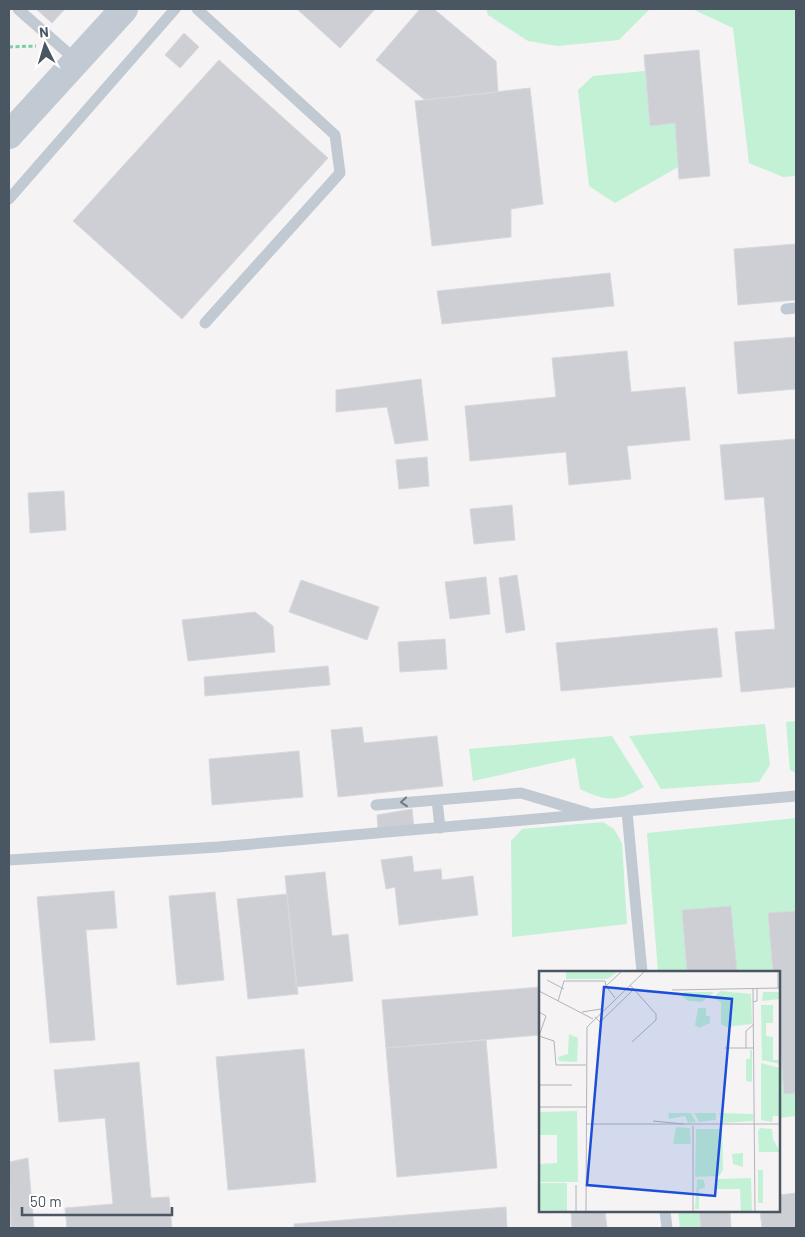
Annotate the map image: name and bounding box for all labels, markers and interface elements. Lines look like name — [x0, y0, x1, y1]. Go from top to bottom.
north arrow — [20, 20, 70, 70]
text: N — [38, 23, 49, 40]
one-way arrow — [400, 797, 408, 808]
inset map — [539, 971, 780, 1212]
scale bar — [22, 1184, 172, 1216]
text: 50 m — [30, 1192, 62, 1210]

